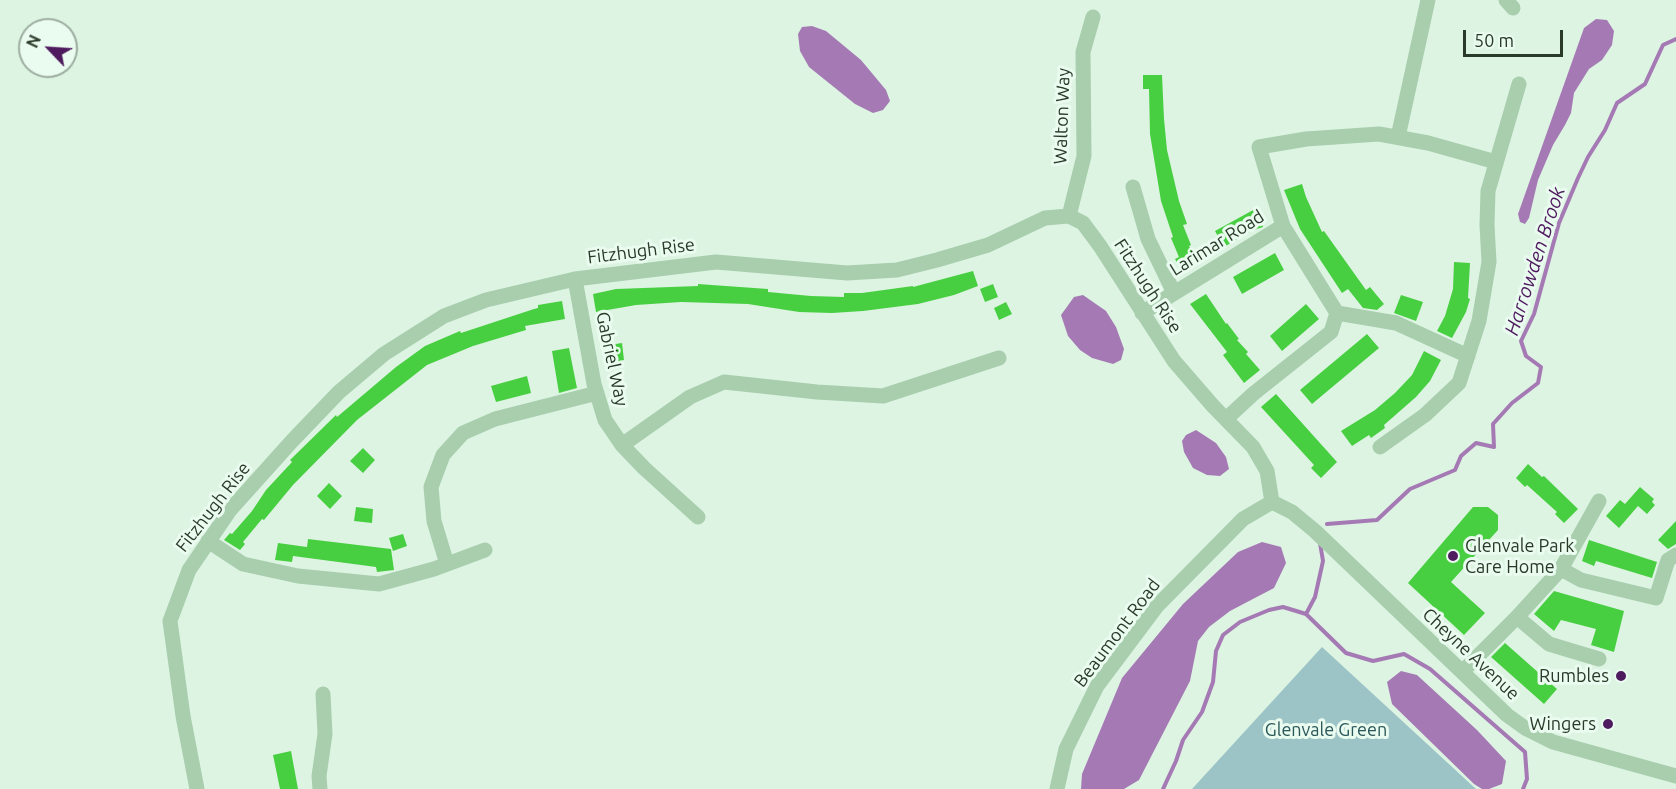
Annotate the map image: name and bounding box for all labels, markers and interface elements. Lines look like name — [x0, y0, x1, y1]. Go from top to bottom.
north arrow — [18, 18, 78, 78]
scale bar — [1466, 18, 1566, 56]
text: 50 m — [1474, 30, 1514, 50]
text: N — [23, 32, 44, 50]
street label: Walton Way — [1050, 67, 1074, 165]
water label: Harrowden Brook — [1500, 184, 1570, 338]
street label: Larimar Road — [1166, 206, 1268, 280]
street label: Fitzhugh Rise — [586, 234, 696, 268]
street label: Fitzhugh Rise — [1110, 235, 1186, 337]
street label: Gabriel Way — [591, 310, 633, 408]
street label: Fitzhugh Rise — [171, 458, 255, 556]
place label: Glenvale Park Care Home — [1465, 535, 1574, 578]
marker: Glenvale Park Care Home — [1446, 549, 1460, 563]
street label: Beaumont Road — [1069, 575, 1165, 691]
street label: Cheyne Avenue — [1418, 604, 1524, 704]
place label: Rumbles — [1539, 665, 1609, 687]
marker: Rumbles — [1614, 669, 1628, 683]
place label: Wingers — [1529, 713, 1596, 735]
marker: Wingers — [1601, 717, 1615, 731]
park label: Glenvale Green — [1265, 719, 1387, 741]

